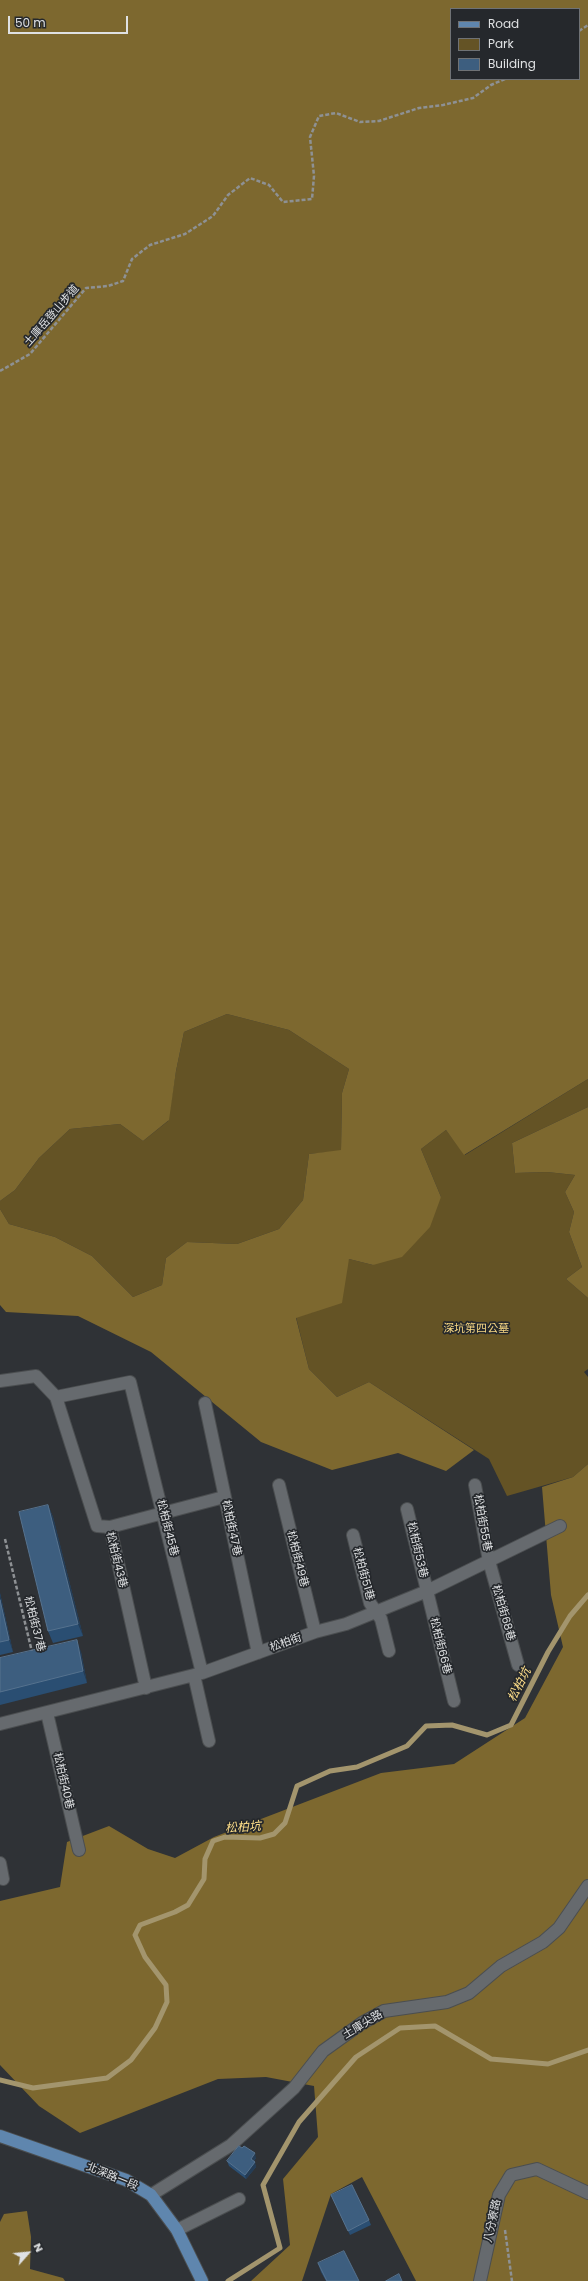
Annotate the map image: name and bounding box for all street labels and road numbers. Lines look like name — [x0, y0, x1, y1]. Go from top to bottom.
street label: 土庫岳登山步道 — [22, 283, 82, 349]
street label: 松柏街55巷 — [470, 1493, 494, 1553]
street label: 松柏街45巷 — [154, 1498, 180, 1558]
street label: 松柏街47巷 — [219, 1499, 243, 1557]
street label: 松柏街53巷 — [404, 1521, 430, 1579]
street label: 松柏街49巷 — [284, 1529, 310, 1589]
street label: 松柏街43巷 — [103, 1531, 129, 1589]
street label: 松柏街51巷 — [350, 1546, 376, 1602]
street label: 松柏街68巷 — [489, 1583, 517, 1643]
street label: 松柏街37巷 — [21, 1595, 47, 1653]
street label: 松柏街66巷 — [427, 1616, 453, 1676]
street label: 松柏街 — [268, 1631, 304, 1655]
street label: 松柏街40巷 — [50, 1751, 76, 1811]
street label: 土庫尖路 — [341, 2008, 385, 2042]
street label: 北深路一段 — [84, 2161, 140, 2193]
street label: 八分寮路 — [482, 2198, 504, 2244]

